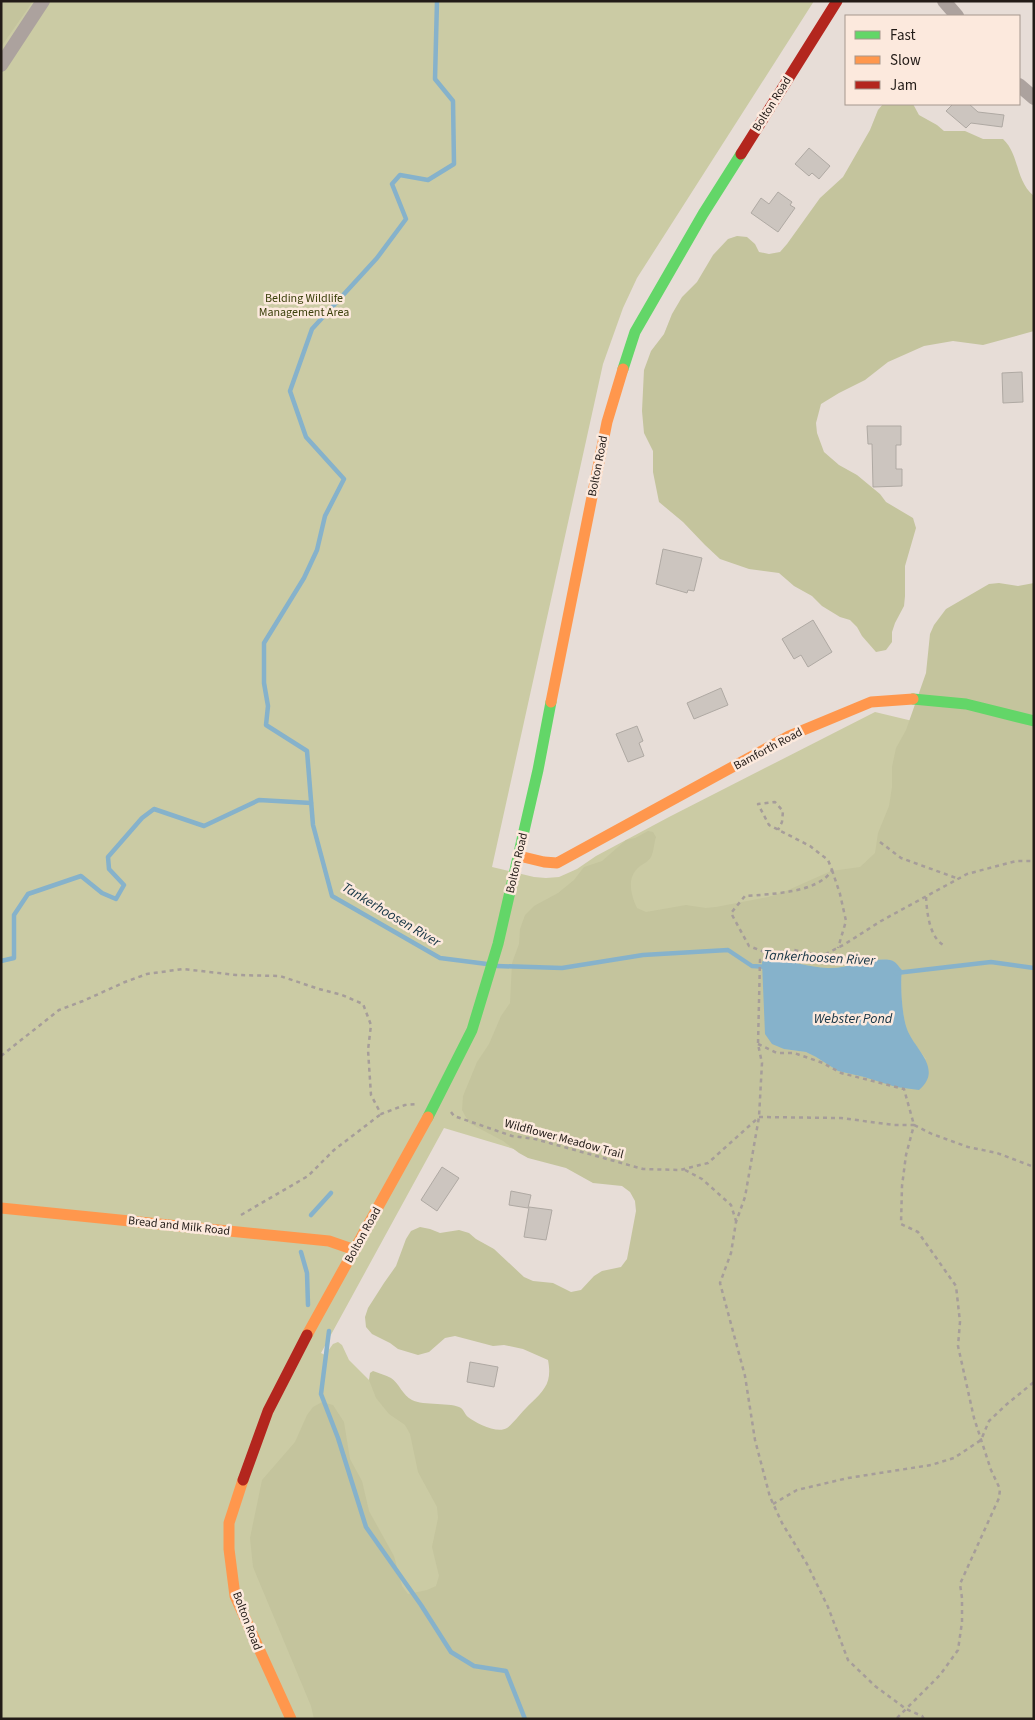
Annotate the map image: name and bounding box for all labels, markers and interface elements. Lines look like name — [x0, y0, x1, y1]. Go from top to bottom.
legend — [845, 15, 1020, 105]
text: Fast — [890, 25, 916, 46]
text: Slow — [890, 50, 921, 71]
street label: Bolton Road — [748, 73, 796, 135]
text: Jam — [890, 75, 917, 96]
park label: Belding Wildlife Management Area — [259, 290, 349, 321]
street label: Bolton Road — [584, 434, 612, 498]
street label: Bamforth Road — [731, 724, 805, 774]
street label: Bolton Road — [502, 831, 532, 895]
water label: Tankerhoosen River — [338, 878, 445, 953]
water label: Tankerhoosen River — [763, 945, 877, 971]
water label: Webster Pond — [814, 1009, 893, 1029]
street label: Wildflower Meadow Trail — [503, 1115, 625, 1163]
street label: Bolton Road — [341, 1204, 385, 1266]
street label: Bread and Milk Road — [127, 1212, 231, 1240]
street label: Bolton Road — [228, 1589, 266, 1653]

